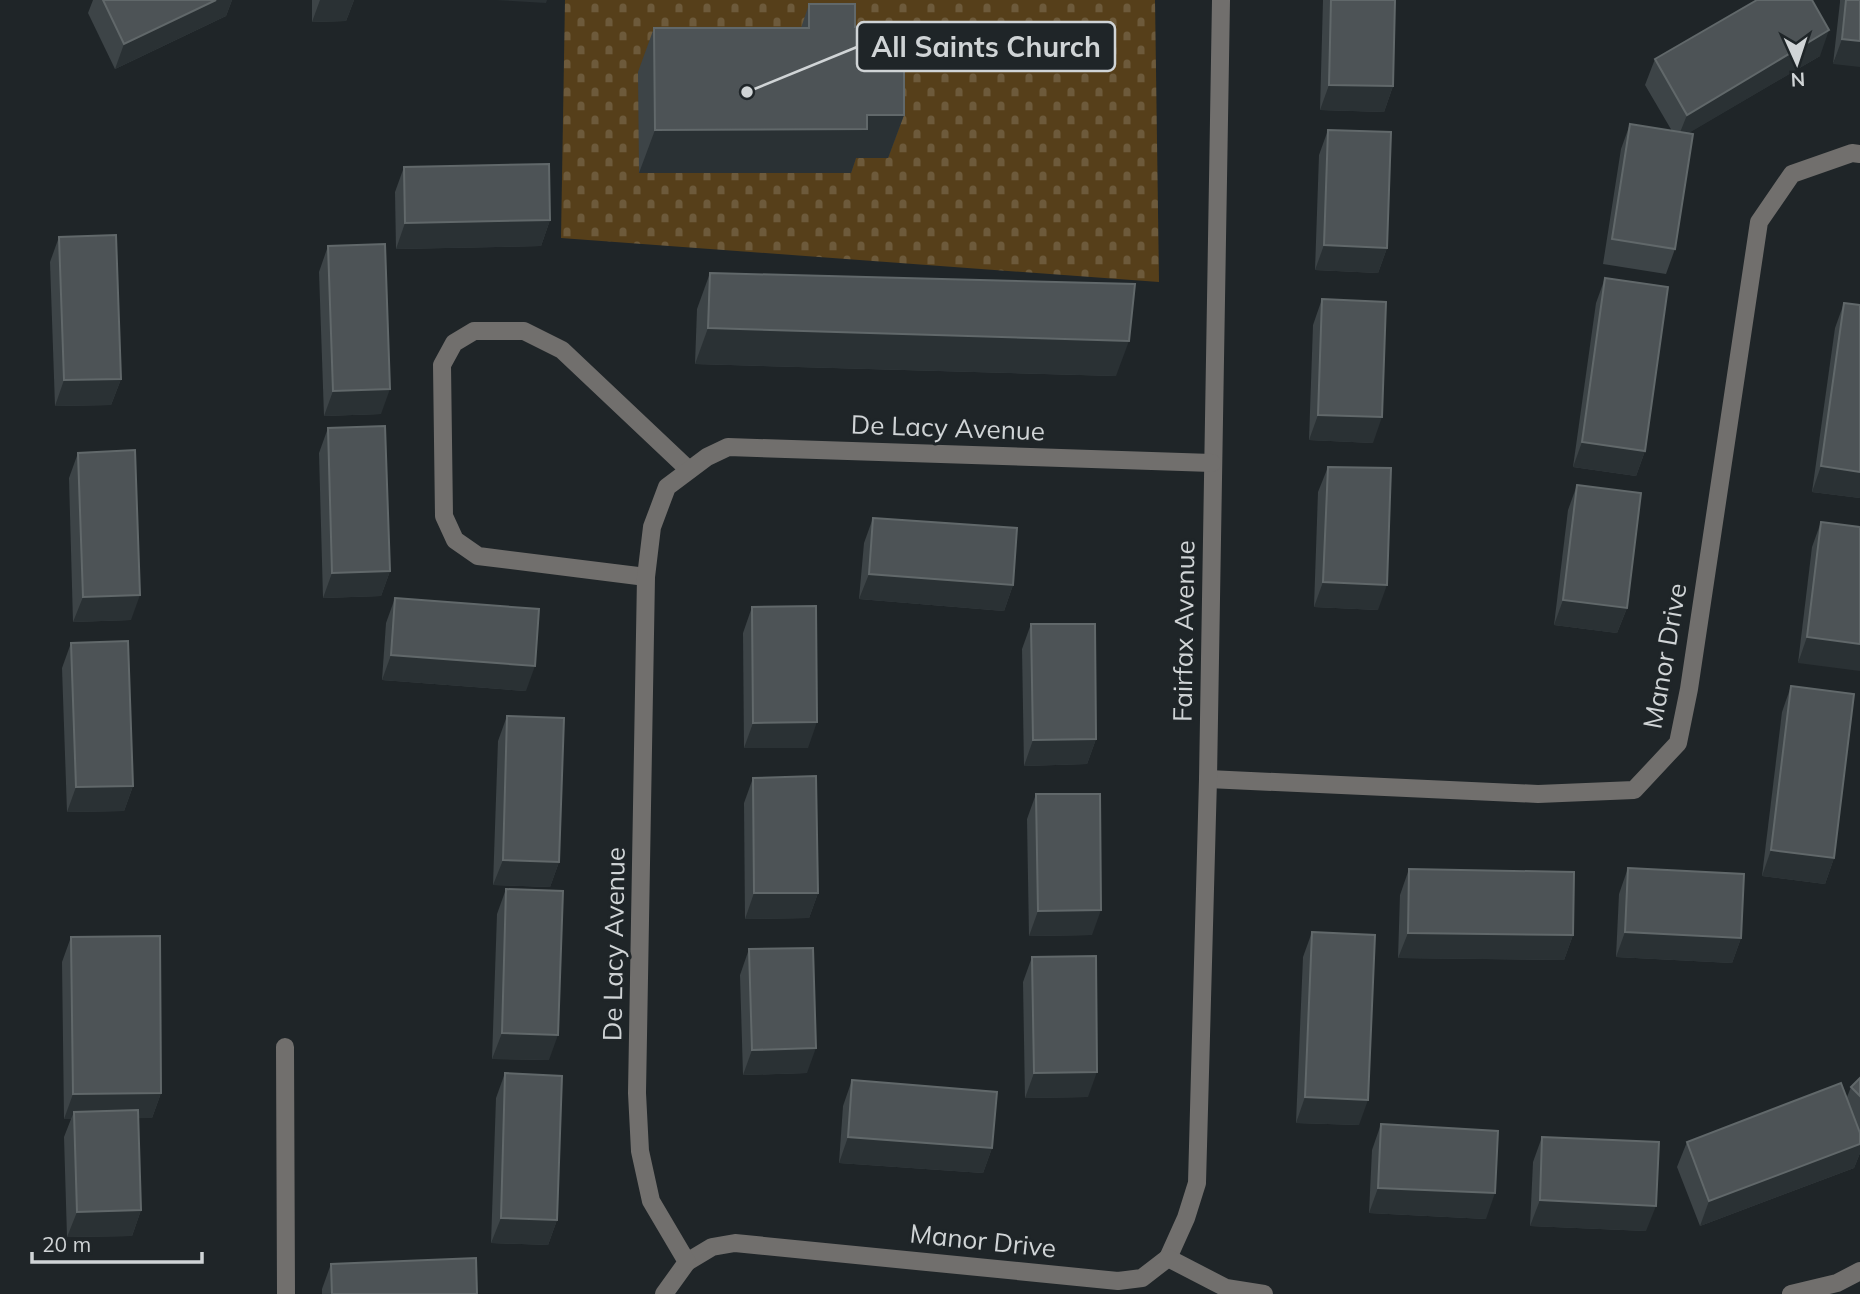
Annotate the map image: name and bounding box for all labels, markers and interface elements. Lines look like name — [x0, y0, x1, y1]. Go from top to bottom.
callout: All Saints Church — [857, 22, 1115, 71]
north arrow — [1762, 28, 1832, 98]
text: All Saints Church — [871, 29, 1101, 64]
text: N — [1790, 68, 1806, 92]
street label: De Lacy Avenue — [850, 408, 1046, 447]
street label: Fairfax Avenue — [1165, 540, 1202, 722]
street label: Manor Drive — [1635, 581, 1694, 731]
street label: De Lacy Avenue — [595, 847, 632, 1041]
street label: Manor Drive — [908, 1216, 1058, 1265]
scale bar — [32, 1220, 201, 1264]
text: 20 m — [42, 1231, 91, 1257]

